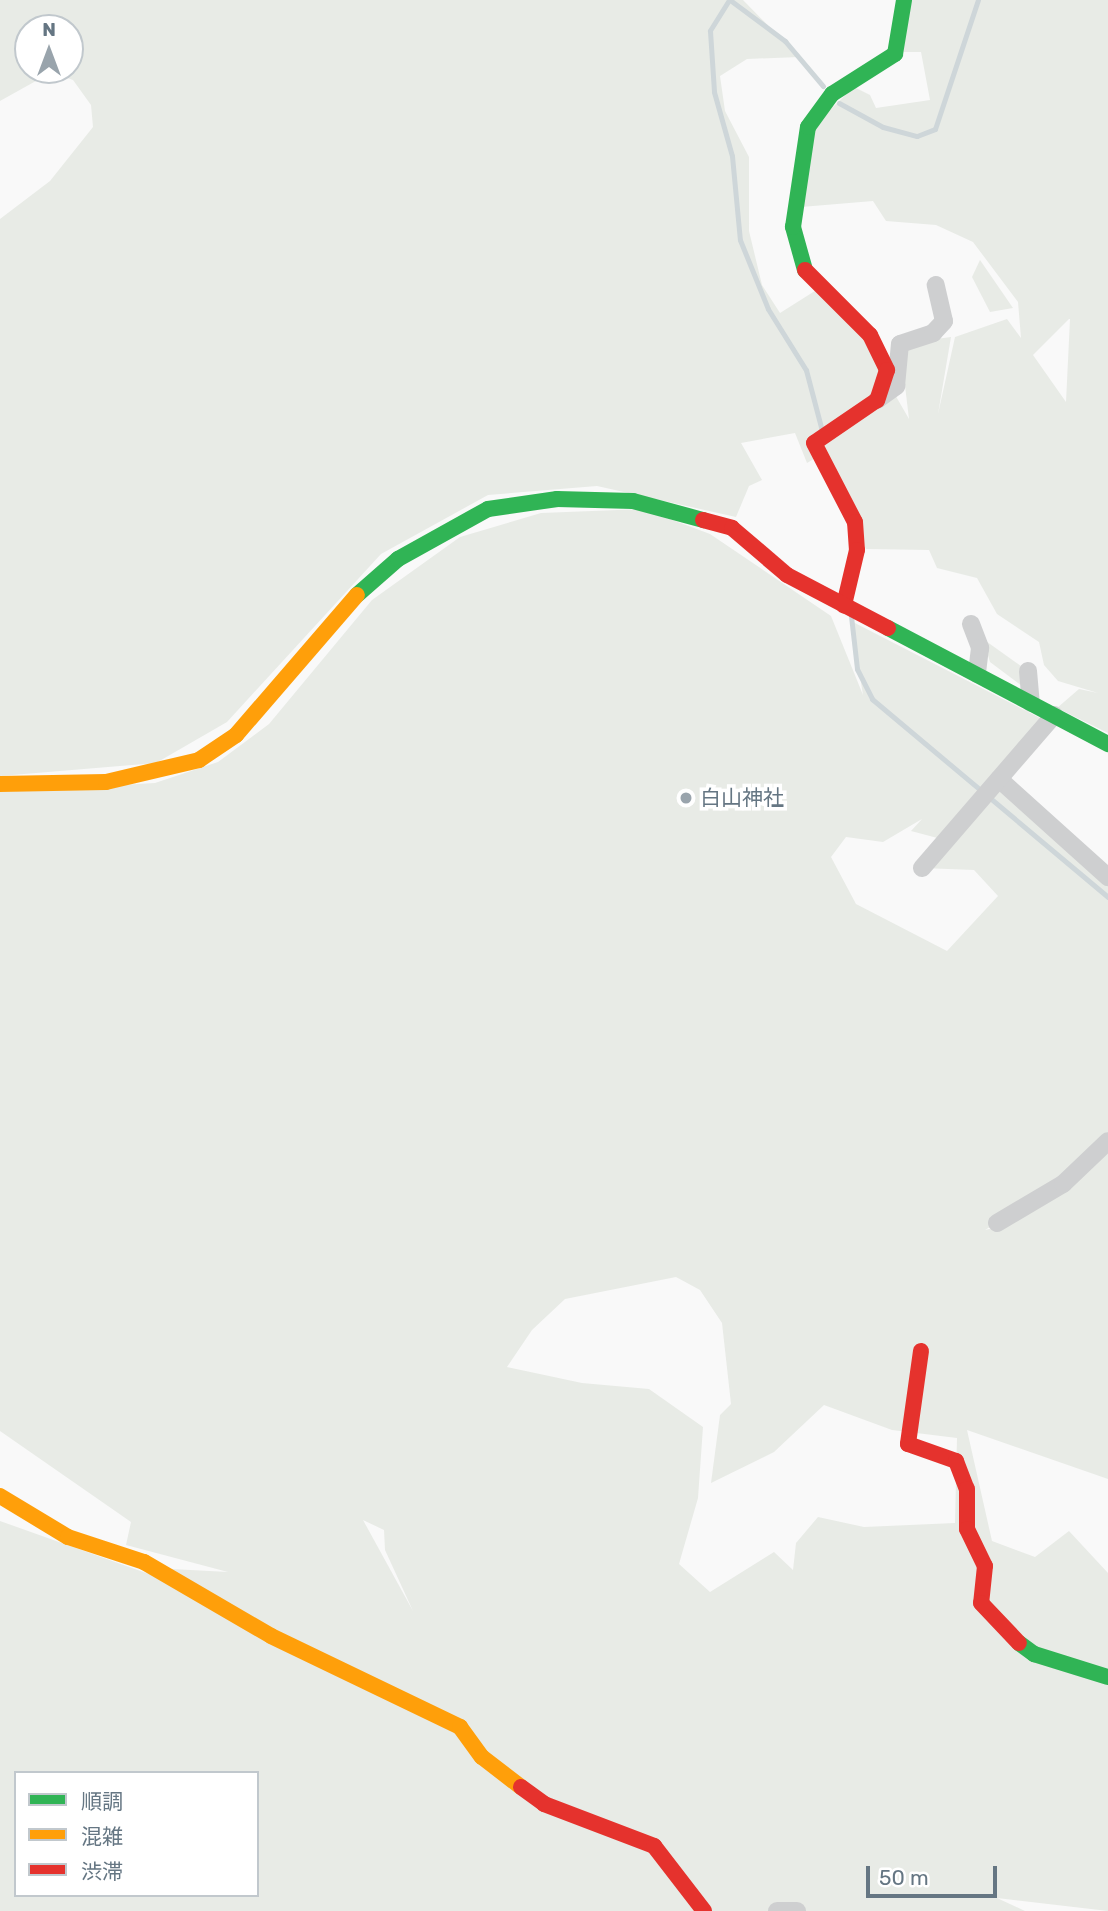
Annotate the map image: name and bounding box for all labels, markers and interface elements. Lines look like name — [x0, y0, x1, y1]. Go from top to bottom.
north arrow — [14, 14, 84, 84]
text: N — [42, 18, 56, 41]
place label: 白山神社 — [700, 785, 784, 811]
marker: 白山神社 — [678, 790, 694, 806]
legend — [14, 1771, 259, 1897]
text: 順調 — [81, 1789, 123, 1814]
text: 混雑 — [81, 1824, 123, 1849]
scale bar — [870, 1852, 1001, 1896]
text: 渋滞 — [81, 1859, 123, 1884]
text: 50 m — [879, 1865, 929, 1890]

